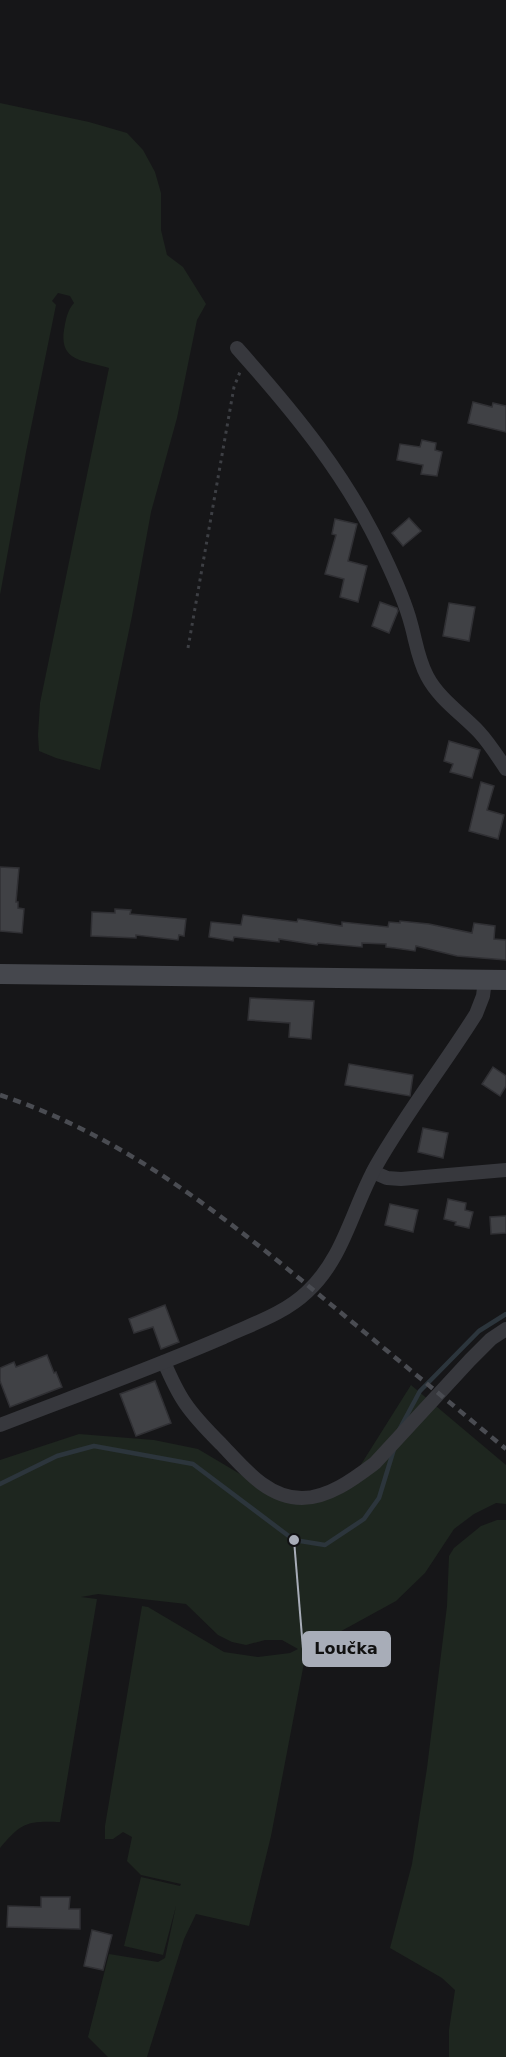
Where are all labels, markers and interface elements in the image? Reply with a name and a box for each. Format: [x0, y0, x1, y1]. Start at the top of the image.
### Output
callout: Loučka [303, 1632, 390, 1666]
text: Loučka [314, 1639, 378, 1658]

